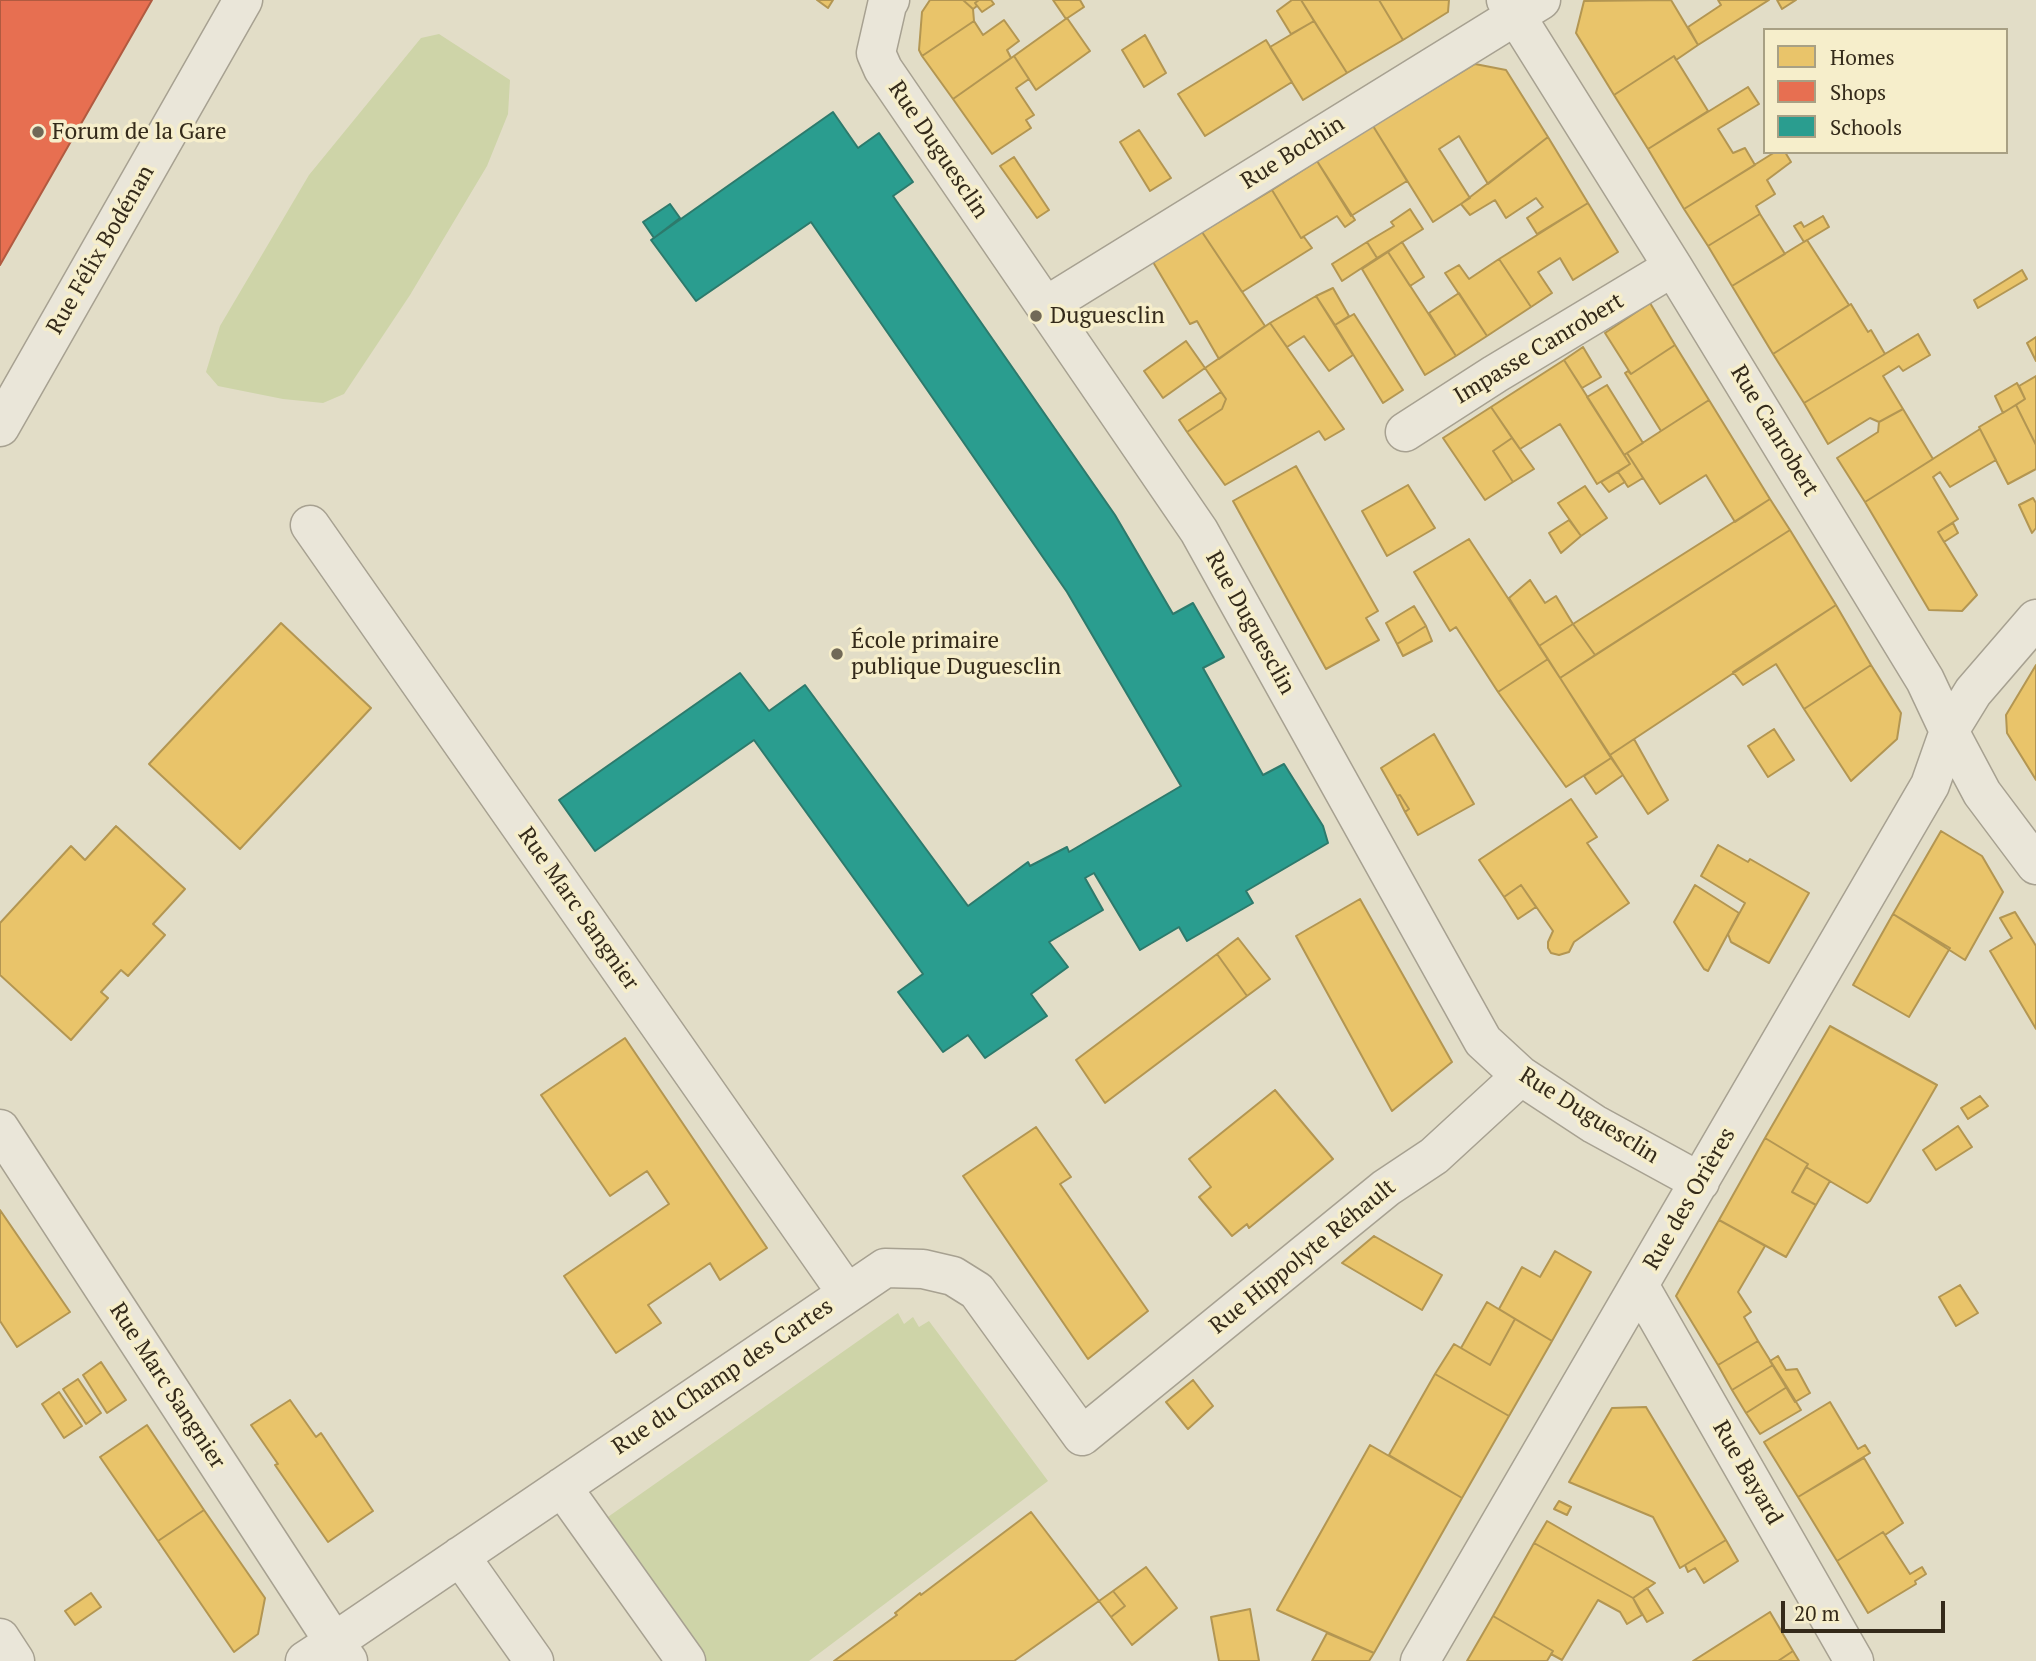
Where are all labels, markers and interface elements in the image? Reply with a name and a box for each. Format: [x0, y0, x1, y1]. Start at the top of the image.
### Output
legend [1763, 28, 2008, 154]
text: Homes [1830, 43, 1895, 71]
street label: Rue Duguesclin [882, 76, 994, 224]
text: Shops [1830, 78, 1886, 106]
street label: Rue Bochin [1236, 110, 1350, 196]
text: Schools [1830, 113, 1902, 141]
place label: Forum de la Gare [52, 118, 227, 146]
marker: Forum de la Gare [30, 124, 46, 140]
street label: Rue Félix Bodénan [41, 161, 161, 339]
street label: Impasse Canrobert [1449, 288, 1629, 410]
place label: Duguesclin [1050, 302, 1165, 330]
marker: Duguesclin [1028, 308, 1044, 324]
street label: Rue Canrobert [1724, 360, 1824, 502]
street label: Rue Duguesclin [1199, 547, 1301, 699]
place label: École primaire publique Duguesclin [851, 627, 1061, 681]
marker: École primaire publique Duguesclin [829, 646, 845, 662]
street label: Rue Marc Sangnier [512, 822, 644, 996]
street label: Rue Duguesclin [1514, 1062, 1664, 1170]
street label: Rue des Orières [1638, 1123, 1742, 1275]
street label: Rue Hippolyte Réhault [1204, 1174, 1402, 1340]
street label: Rue du Champ des Cartes [607, 1293, 839, 1461]
street label: Rue Marc Sangnier [103, 1298, 231, 1474]
street label: Rue Bayard [1706, 1416, 1788, 1530]
scale bar [1784, 1588, 1948, 1632]
text: 20 m [1794, 1599, 1840, 1627]

